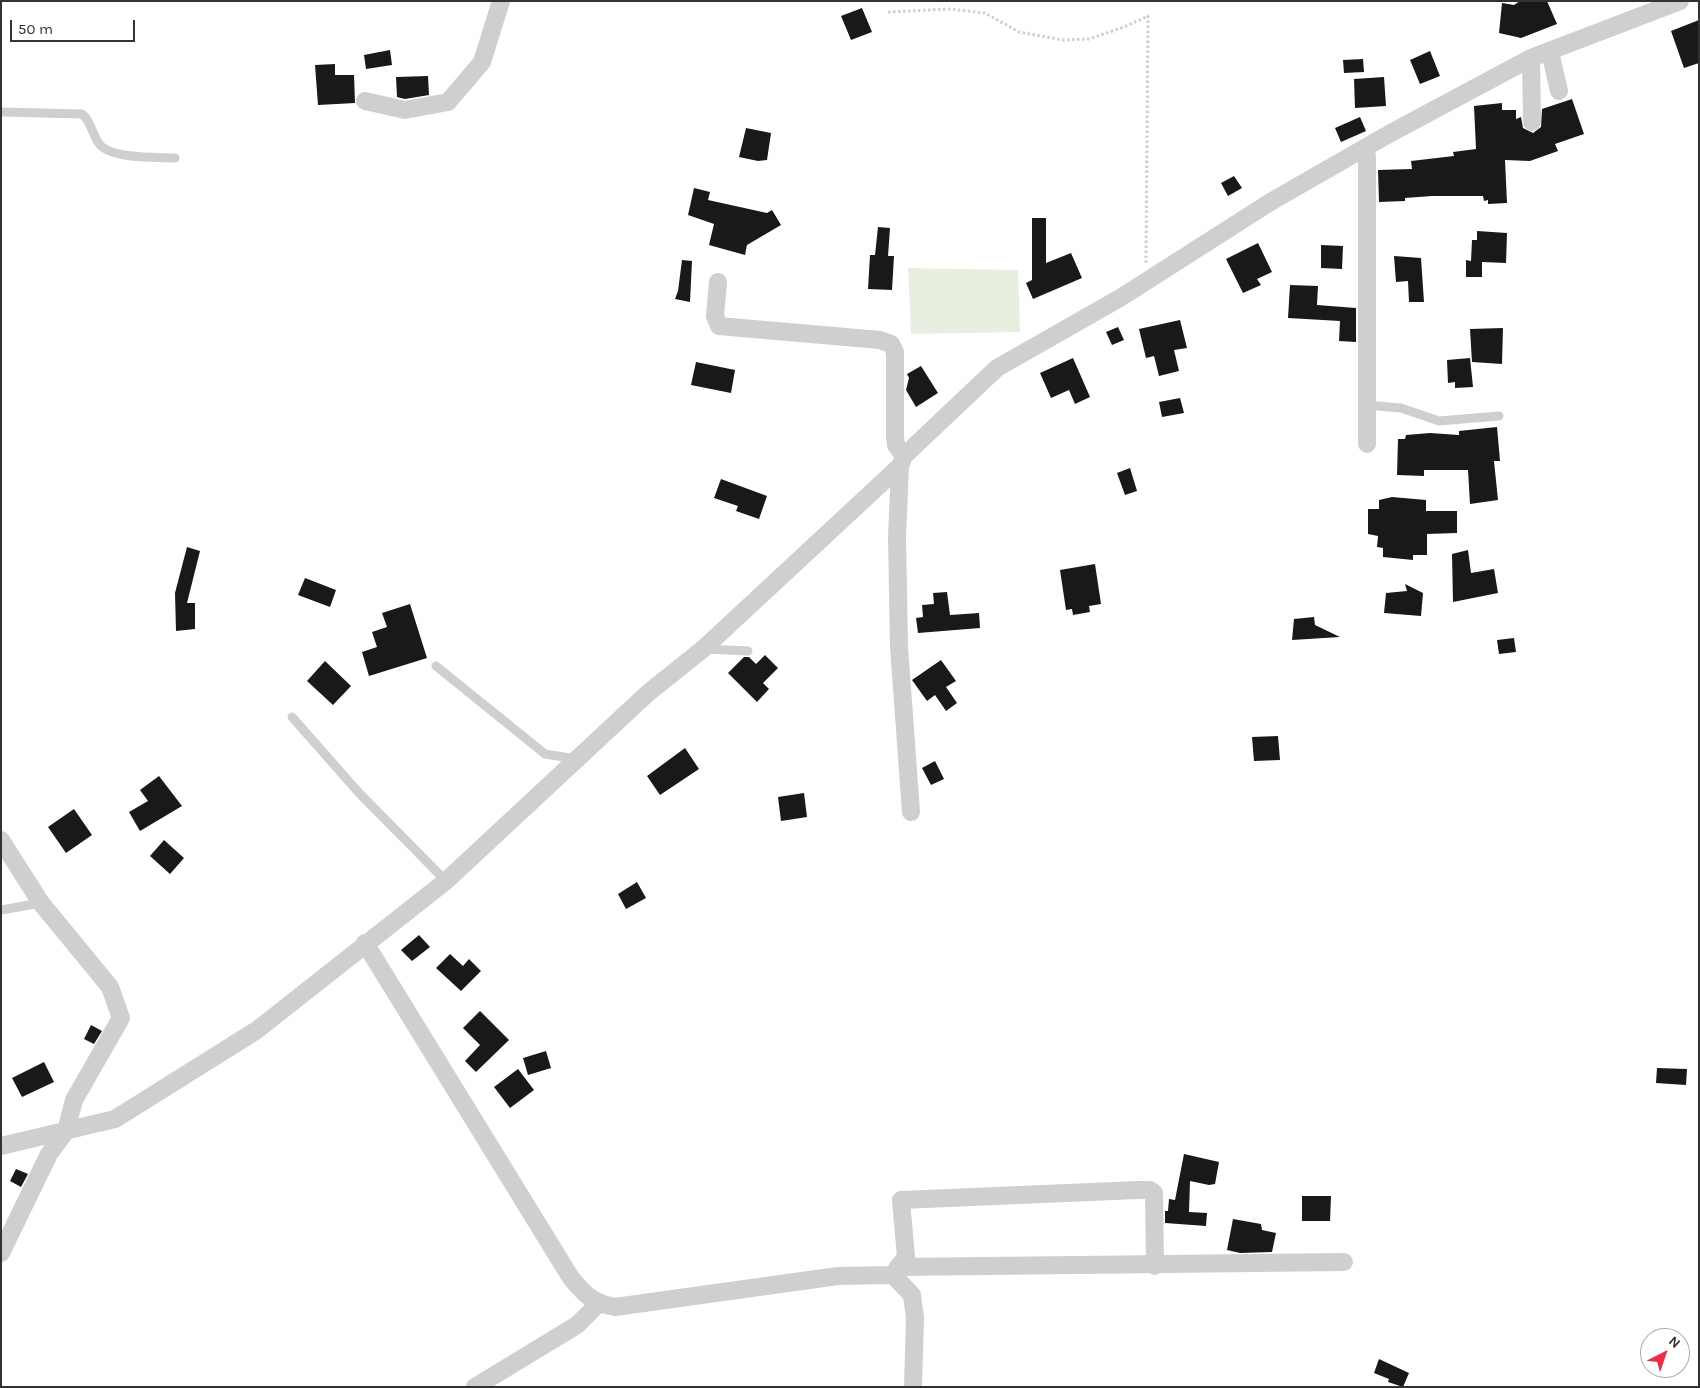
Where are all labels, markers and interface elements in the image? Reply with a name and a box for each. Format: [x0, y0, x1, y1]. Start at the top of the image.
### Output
scale bar [12, 10, 138, 42]
text: 50 m [18, 20, 53, 38]
north arrow [1640, 1328, 1690, 1378]
text: N [1665, 1332, 1684, 1352]

